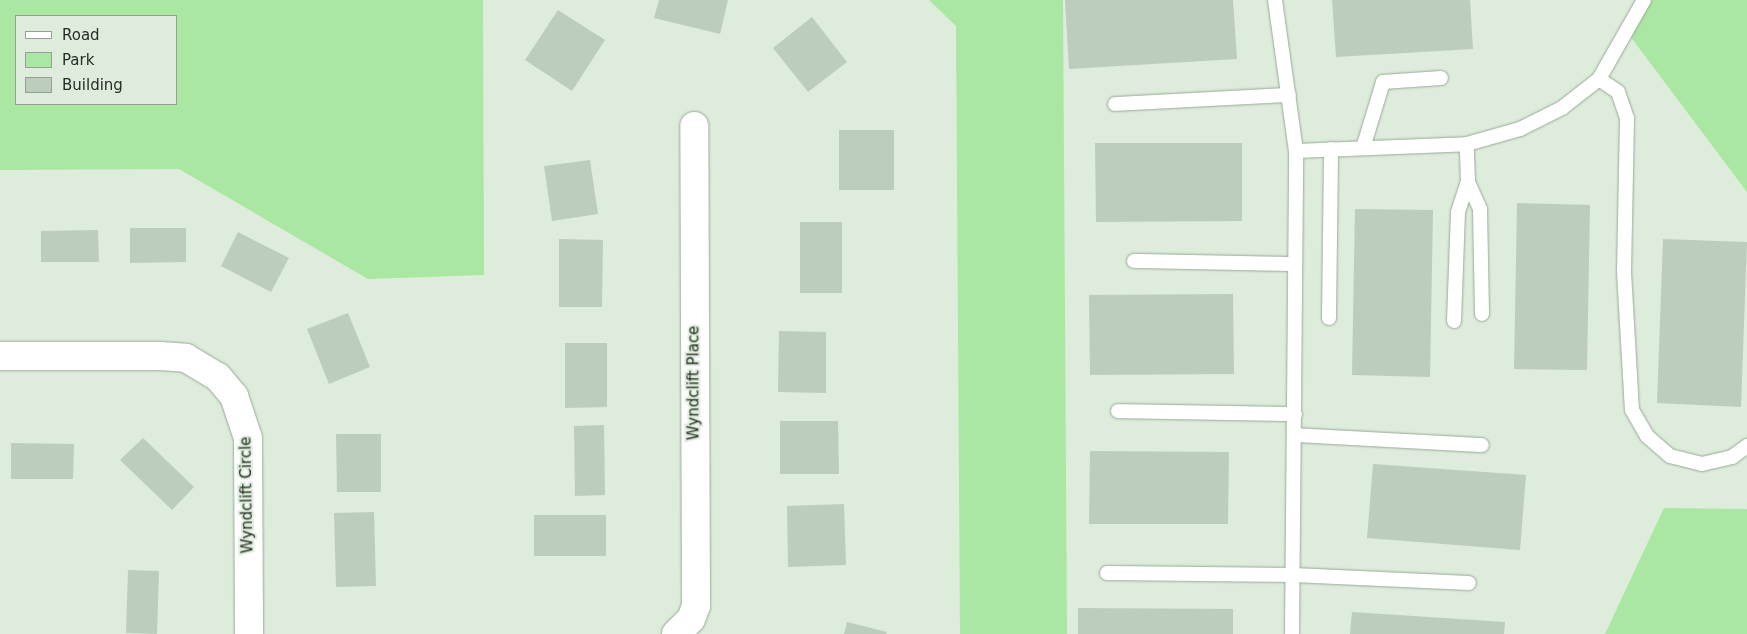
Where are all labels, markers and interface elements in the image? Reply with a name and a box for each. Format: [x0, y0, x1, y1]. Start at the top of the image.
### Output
legend [15, 15, 178, 105]
text: Road [62, 26, 100, 44]
text: Park [62, 51, 94, 69]
text: Building [62, 76, 123, 94]
street label: Wyndclift Place [685, 326, 703, 440]
street label: Wyndclift Circle [237, 436, 257, 554]

